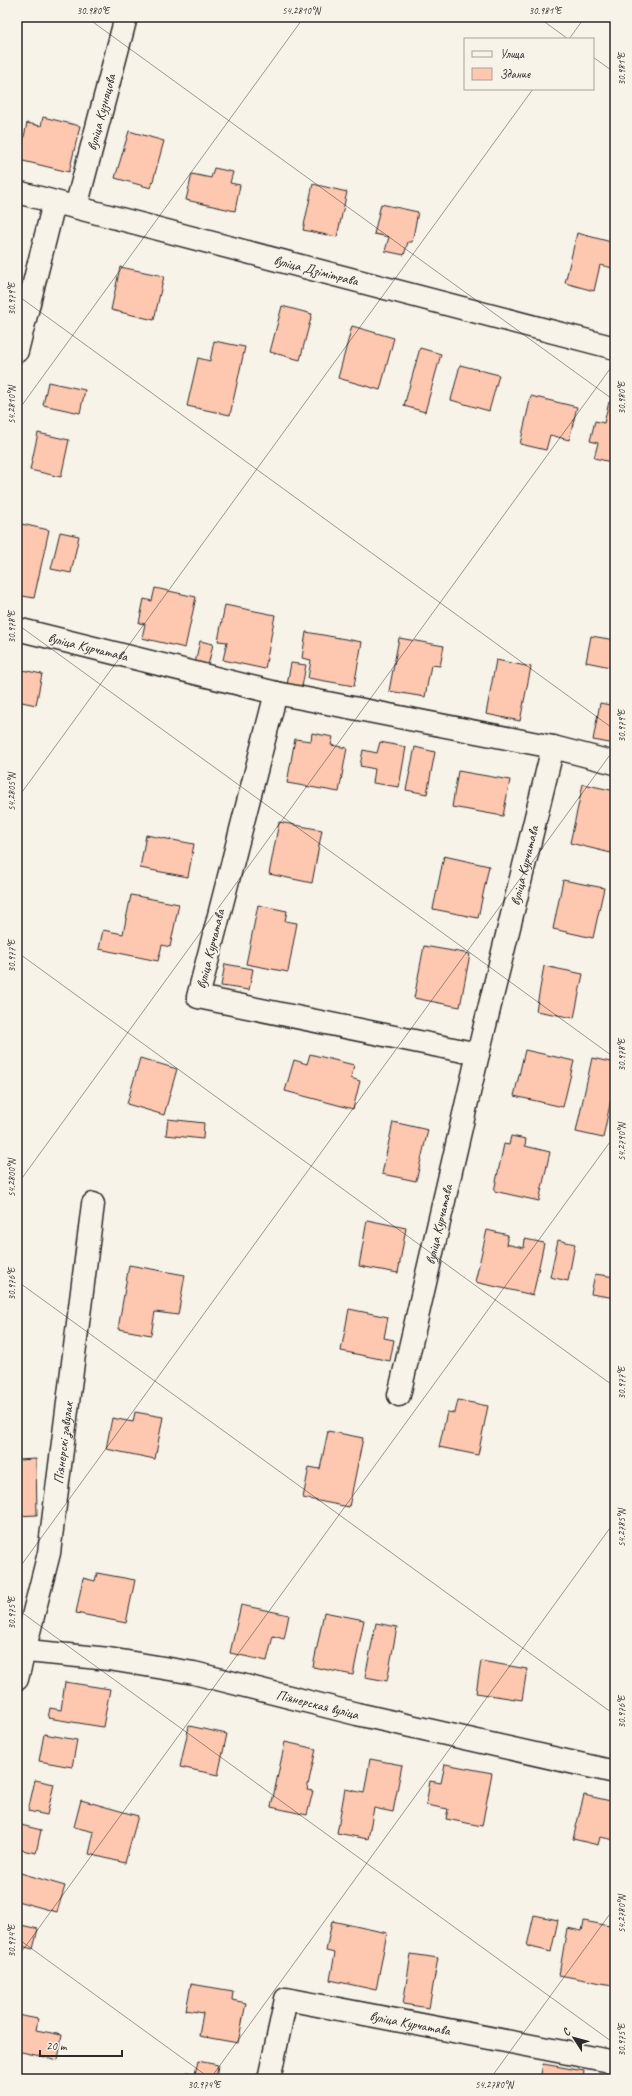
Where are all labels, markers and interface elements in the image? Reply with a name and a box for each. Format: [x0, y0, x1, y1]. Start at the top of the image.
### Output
text: 30.980°E [77, 4, 111, 17]
text: 54.2810°N [282, 4, 322, 17]
text: 30.981°E [529, 4, 563, 17]
legend [464, 38, 594, 90]
text: Улица [500, 46, 525, 62]
text: 30.981°E [615, 51, 628, 85]
text: Здание [500, 66, 531, 82]
street label: вуліца Кузняцова [83, 71, 120, 152]
street label: вуліца Дзімітрава [272, 251, 361, 290]
text: 30.979°E [5, 281, 18, 315]
text: 30.980°E [615, 380, 628, 414]
text: 54.2810°N [5, 384, 18, 424]
text: 30.978°E [5, 609, 18, 643]
street label: вуліца Курчатава [46, 629, 131, 665]
text: 30.979°E [615, 708, 628, 742]
text: 54.2805°N [5, 771, 18, 811]
street label: вуліца Курчатава [507, 823, 543, 907]
street label: вуліца Курчатава [192, 906, 229, 991]
text: 30.977°E [5, 938, 18, 972]
text: 30.978°E [615, 1037, 628, 1071]
text: 54.2790°N [615, 1121, 628, 1161]
text: 54.2800°N [5, 1157, 18, 1197]
street label: вуліца Курчатава [422, 1182, 457, 1266]
text: 30.976°E [5, 1266, 18, 1300]
text: 30.977°E [615, 1365, 628, 1399]
street label: Піянерскі завулак [50, 1399, 77, 1485]
text: 54.2785°N [615, 1507, 628, 1547]
text: 30.975°E [5, 1595, 18, 1629]
street label: Піянерская вуліца [274, 1686, 361, 1723]
text: 30.976°E [615, 1694, 628, 1728]
text: 54.2780°N [615, 1893, 628, 1933]
text: 30.974°E [5, 1923, 18, 1957]
street label: вуліца Курчатава [368, 2007, 453, 2039]
north arrow [554, 2018, 594, 2058]
text: 30.975°E [615, 2022, 628, 2056]
text: С [559, 2025, 574, 2038]
scale bar [40, 2032, 122, 2058]
text: 20 m [46, 2038, 68, 2054]
text: 30.974°E [188, 2078, 222, 2091]
text: 54.2780°N [475, 2078, 515, 2091]

